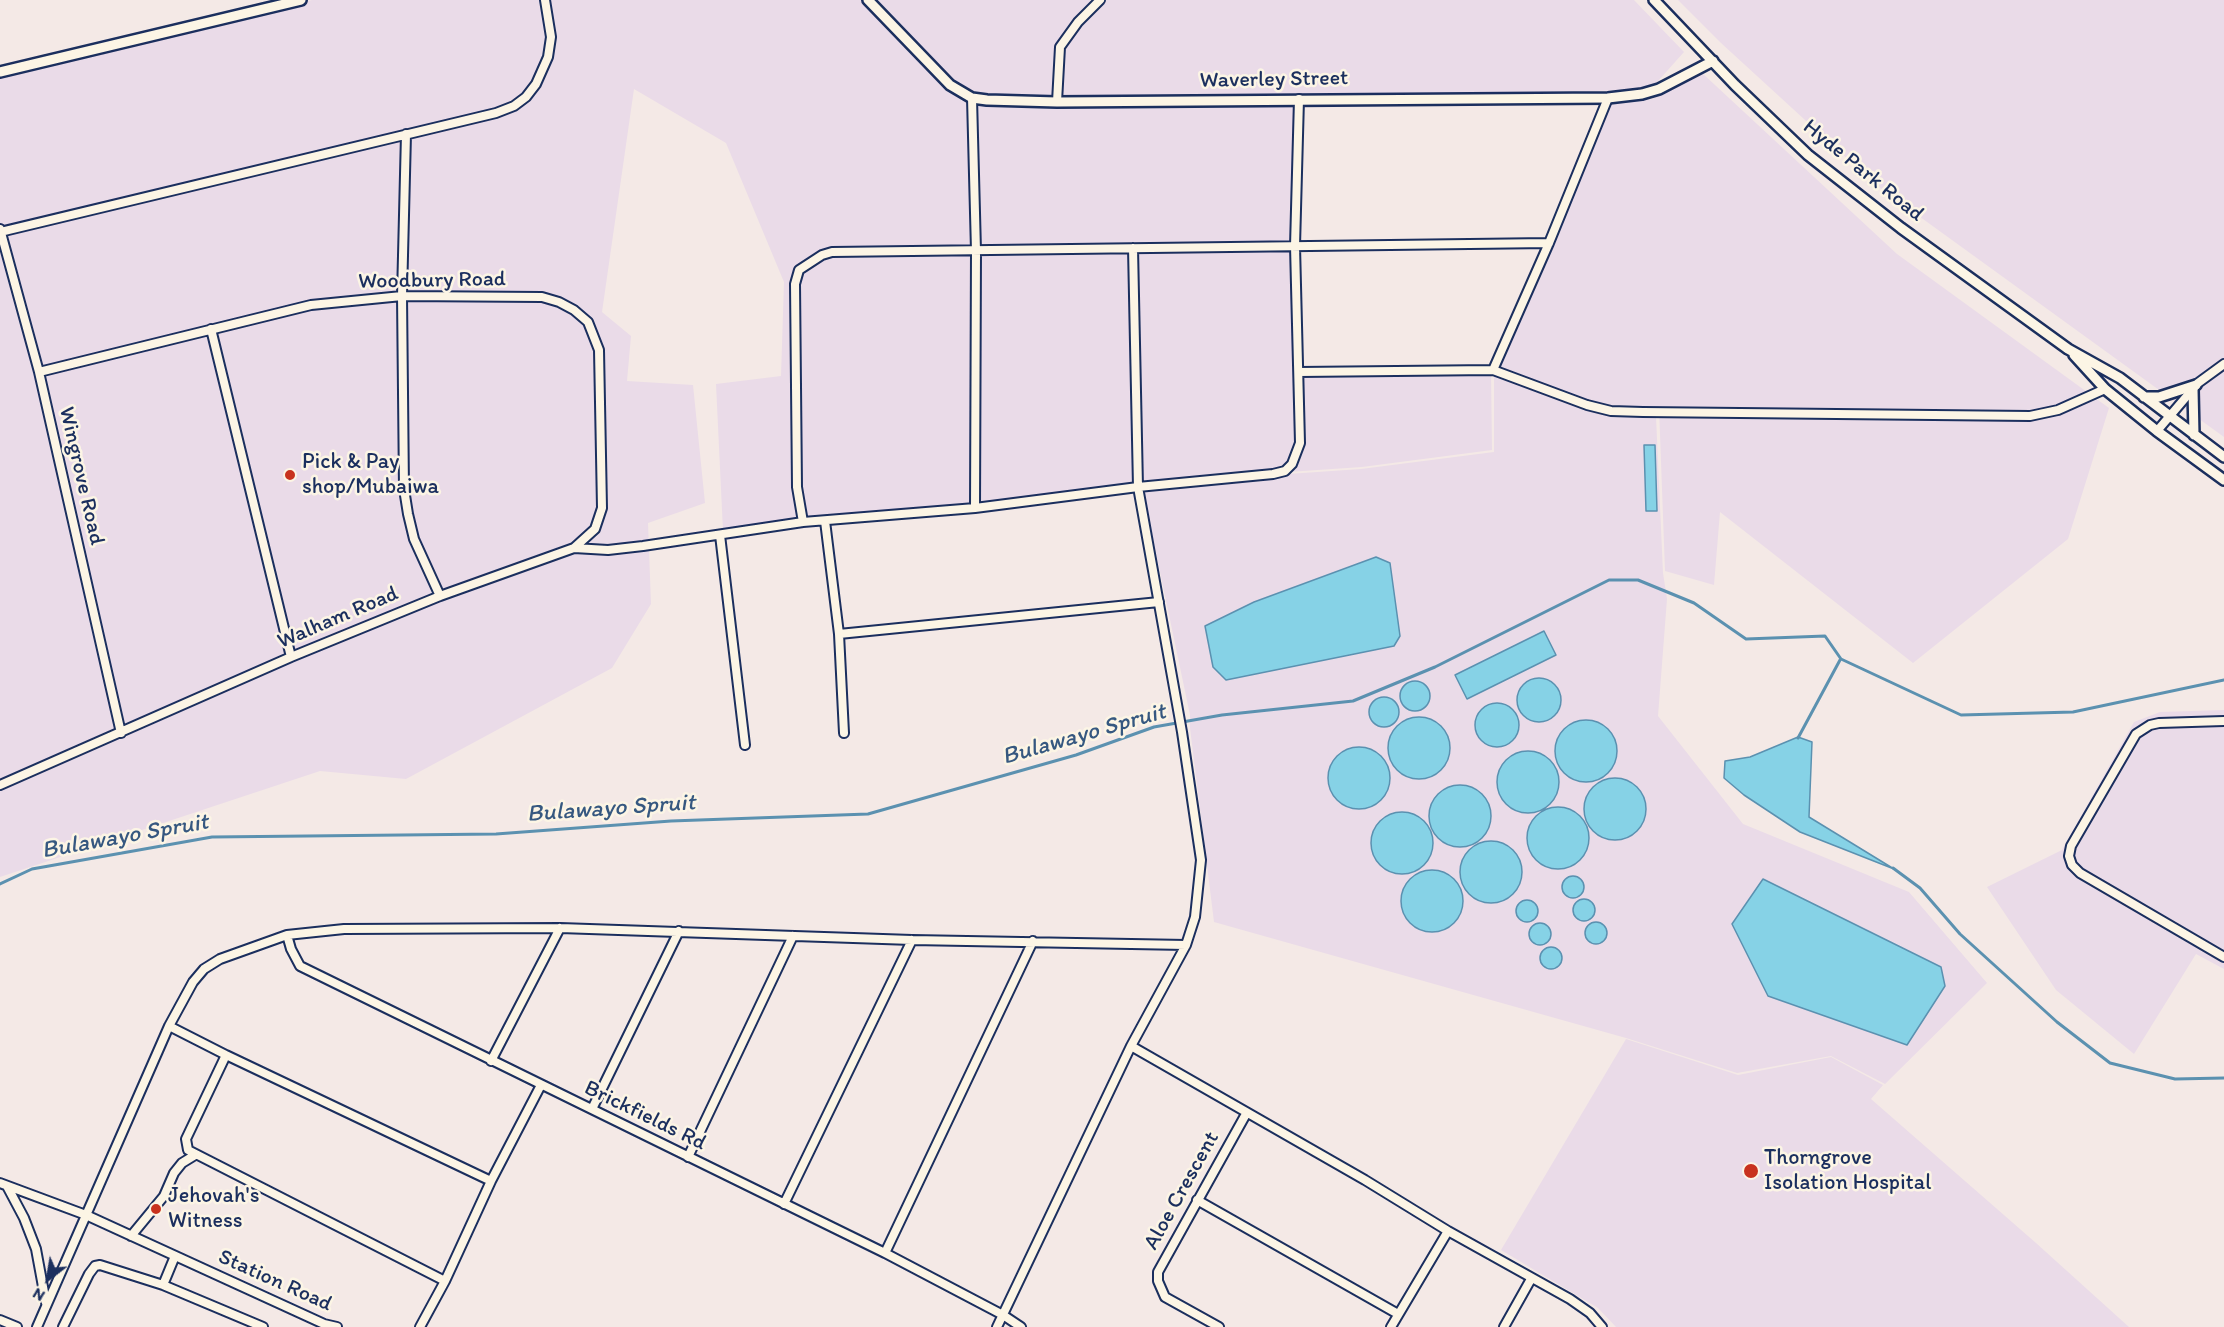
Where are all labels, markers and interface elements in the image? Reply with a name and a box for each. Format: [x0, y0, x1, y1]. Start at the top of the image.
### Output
street label: Waverley Street [1200, 66, 1348, 94]
street label: Hyde Park Road [1797, 114, 1929, 228]
street label: Woodbury Road [358, 267, 506, 295]
street label: Wingrove Road [52, 404, 110, 548]
place label: Pick & Pay shop/Mubaiwa [302, 449, 439, 500]
marker: Pick & Pay shop/Mubaiwa [283, 468, 297, 482]
street label: Walham Road [274, 581, 402, 655]
water label: Bulawayo Spruit [999, 698, 1169, 772]
water label: Bulawayo Spruit [526, 789, 696, 829]
water label: Bulawayo Spruit [39, 808, 211, 866]
street label: Brickfields Rd [580, 1075, 710, 1157]
street label: Aloe Crescent [1139, 1127, 1225, 1255]
place label: Thorngrove Isolation Hospital [1764, 1145, 1931, 1196]
marker: Thorngrove Isolation Hospital [1742, 1162, 1760, 1180]
place label: Jehovah's Witness [168, 1183, 259, 1234]
marker: Jehovah's Witness [149, 1202, 163, 1216]
street label: Station Road [214, 1244, 336, 1318]
north arrow [18, 1249, 78, 1309]
text: N [29, 1284, 48, 1306]

